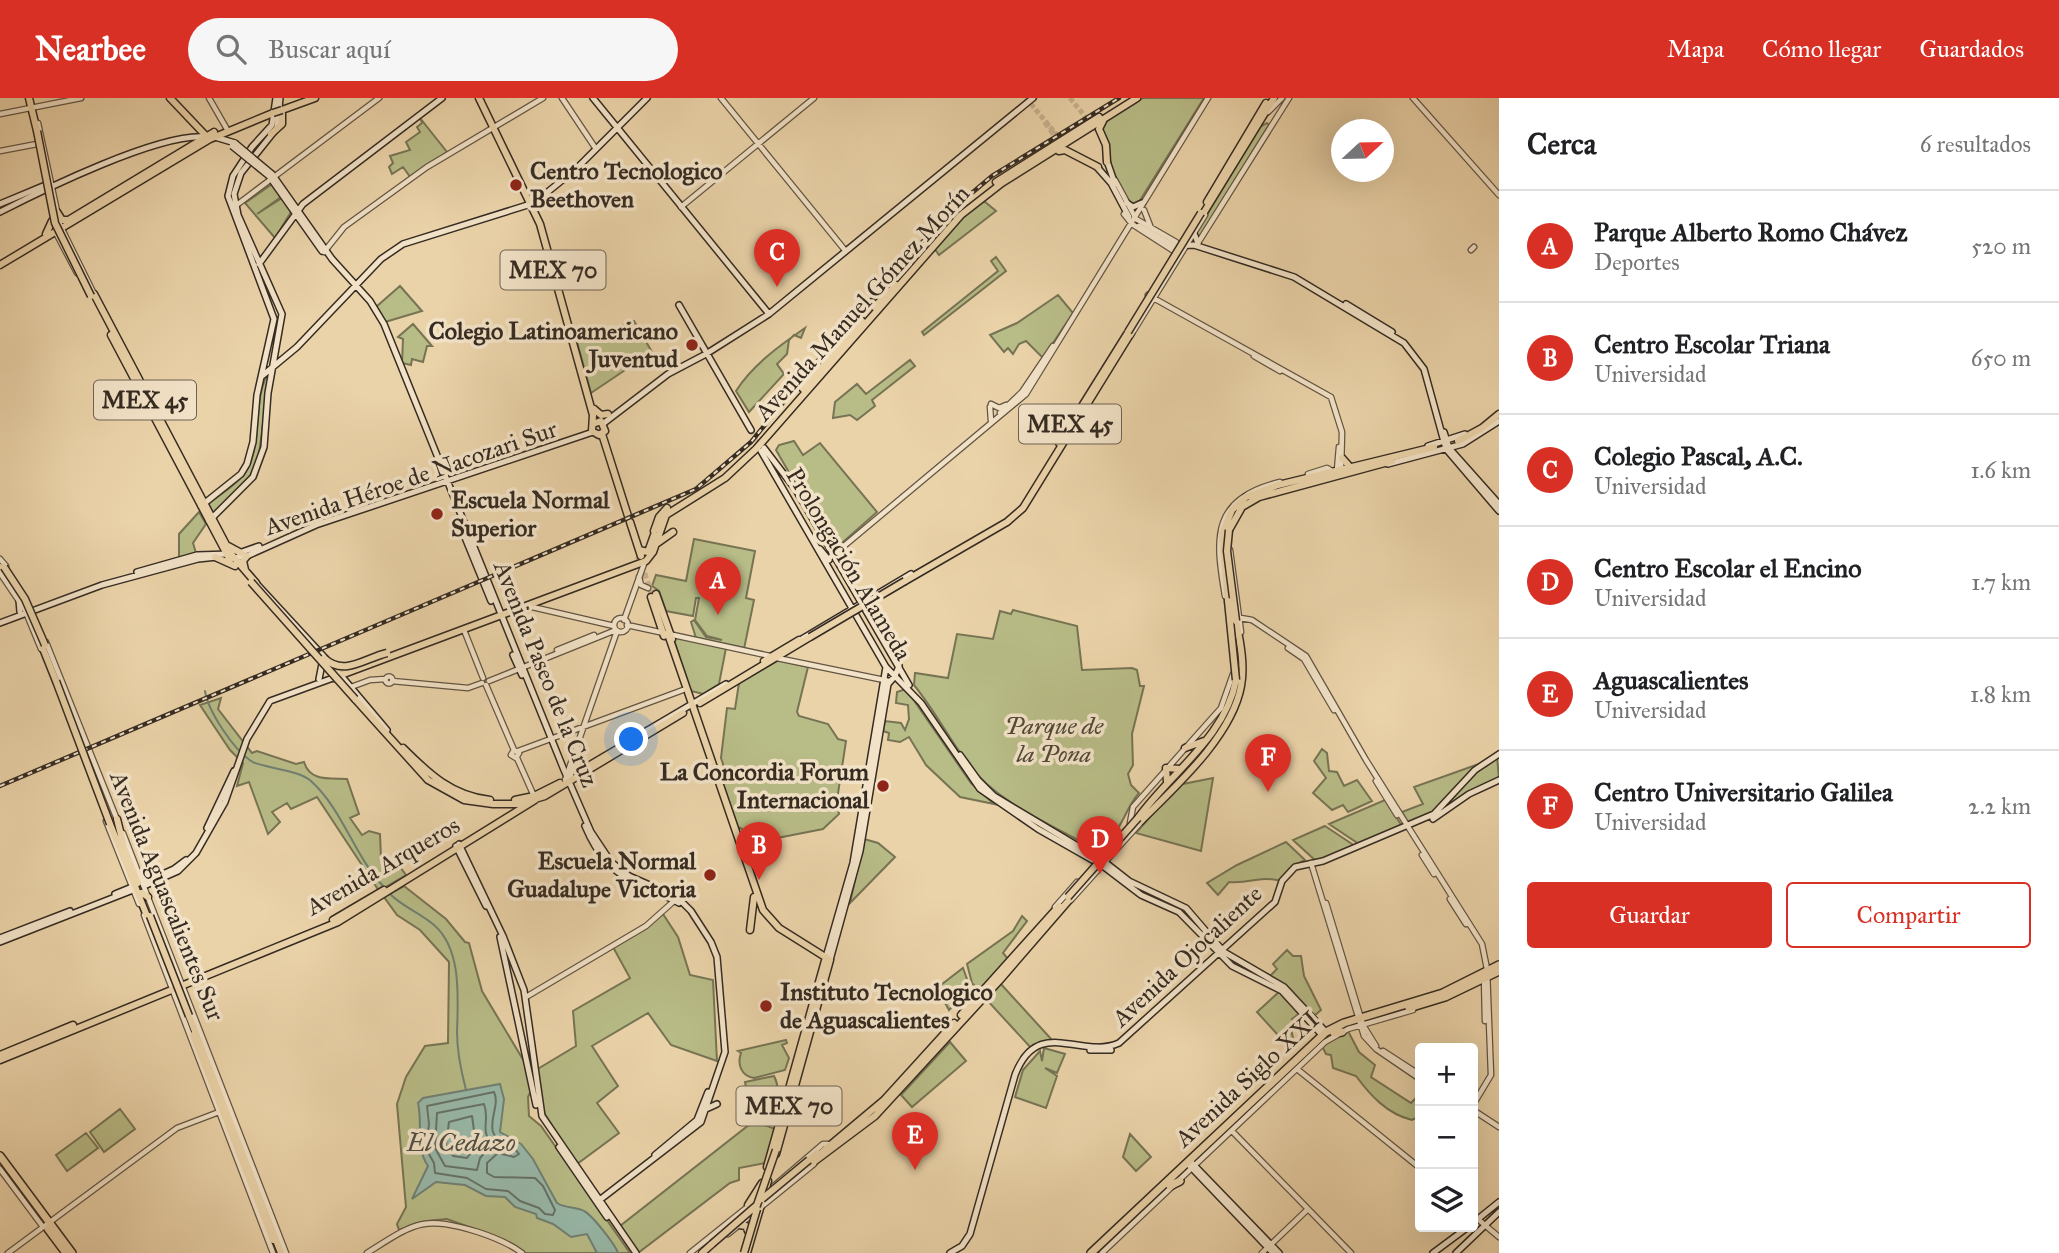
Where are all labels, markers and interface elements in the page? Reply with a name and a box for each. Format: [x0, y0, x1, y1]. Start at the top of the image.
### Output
search box [188, 18, 678, 81]
text: Nearbee [35, 29, 146, 69]
icon: search [212, 30, 250, 68]
text: Buscar aquí [268, 33, 390, 65]
text: Mapa [1667, 34, 1724, 64]
text: Cómo llegar [1762, 34, 1881, 64]
text: Guardados [1919, 34, 2024, 64]
north arrow [1331, 119, 1394, 182]
text: Cerca [1527, 126, 1596, 162]
text: 6 resultados [1920, 130, 2031, 158]
place label: Centro Tecnologico Beethoven [530, 156, 723, 214]
marker: Centro Tecnologico Beethoven [508, 177, 524, 193]
street label: Avenida Manuel Gómez Morín [748, 179, 976, 428]
text: Parque Alberto Romo Chávez [1594, 216, 1907, 248]
pin: C [754, 229, 800, 287]
text: A [1542, 232, 1558, 260]
text: 520 m [1971, 232, 2031, 260]
text: Deportes [1594, 248, 1680, 276]
road number: MEX 70 [500, 251, 606, 290]
place label: Colegio Latinoamericano Juventud [428, 316, 679, 374]
text: Centro Escolar Triana [1594, 328, 1830, 360]
marker: Colegio Latinoamericano Juventud [684, 337, 700, 353]
text: B [1542, 344, 1558, 372]
text: 650 m [1971, 344, 2031, 372]
text: Universidad [1594, 360, 1707, 388]
road number: MEX 45 [94, 380, 196, 420]
road number: MEX 45 [1019, 404, 1121, 444]
street label: Avenida Héroe de Nacozari Sur [260, 414, 561, 543]
text: Colegio Pascal, A.C. [1594, 440, 1803, 472]
text: C [1542, 456, 1558, 484]
text: 1.6 km [1970, 456, 2031, 484]
street label: Prolongación Alameda [780, 462, 919, 667]
text: Universidad [1594, 472, 1707, 500]
place label: Escuela Normal Superior [451, 485, 610, 543]
marker: Escuela Normal Superior [429, 506, 445, 522]
text: Centro Escolar el Encino [1594, 552, 1862, 584]
street label: Avenida Paseo de la Cruz [487, 556, 605, 791]
pin: A [695, 557, 741, 615]
text: D [1541, 568, 1559, 596]
text: 1.7 km [1971, 568, 2031, 596]
text: Universidad [1594, 584, 1707, 612]
text: Aguascalientes [1594, 664, 1749, 696]
text: E [1542, 680, 1558, 708]
text: 1.8 km [1970, 680, 2031, 708]
text: Universidad [1594, 696, 1707, 724]
park label: Parque de la Pona [1005, 711, 1104, 769]
your location [614, 722, 648, 756]
pin: F [1245, 734, 1291, 792]
place label: La Concordia Forum Internacional [660, 757, 870, 815]
street label: Avenida Aguascalientes Sur [103, 766, 231, 1025]
text: Centro Universitario Galilea [1594, 776, 1893, 808]
marker: La Concordia Forum Internacional [875, 778, 891, 794]
text: F [1542, 792, 1558, 820]
text: 2.2 km [1968, 792, 2031, 820]
text: Universidad [1594, 808, 1707, 836]
street label: Avenida Arqueros [300, 810, 465, 923]
pin: D [1077, 816, 1123, 874]
pin: B [736, 822, 782, 880]
place label: Escuela Normal Guadalupe Victoria [507, 846, 697, 904]
marker: Escuela Normal Guadalupe Victoria [702, 867, 718, 883]
street label: Avenida Ojocaliente [1105, 879, 1268, 1034]
button: Guardar [1527, 882, 1772, 948]
button: Compartir [1786, 882, 2031, 948]
place label: Instituto Tecnologico de Aguascalientes [780, 977, 993, 1035]
marker: Instituto Tecnologico de Aguascalientes [758, 998, 774, 1014]
street label: Avenida Siglo XXI [1168, 1005, 1325, 1154]
map controls [1415, 1043, 1478, 1232]
button: + [1415, 1043, 1478, 1106]
road number: MEX 70 [736, 1086, 842, 1126]
button: − [1415, 1106, 1478, 1169]
pin: E [892, 1112, 938, 1170]
water label: El Cedazo [405, 1126, 516, 1158]
button: layers [1415, 1169, 1478, 1232]

